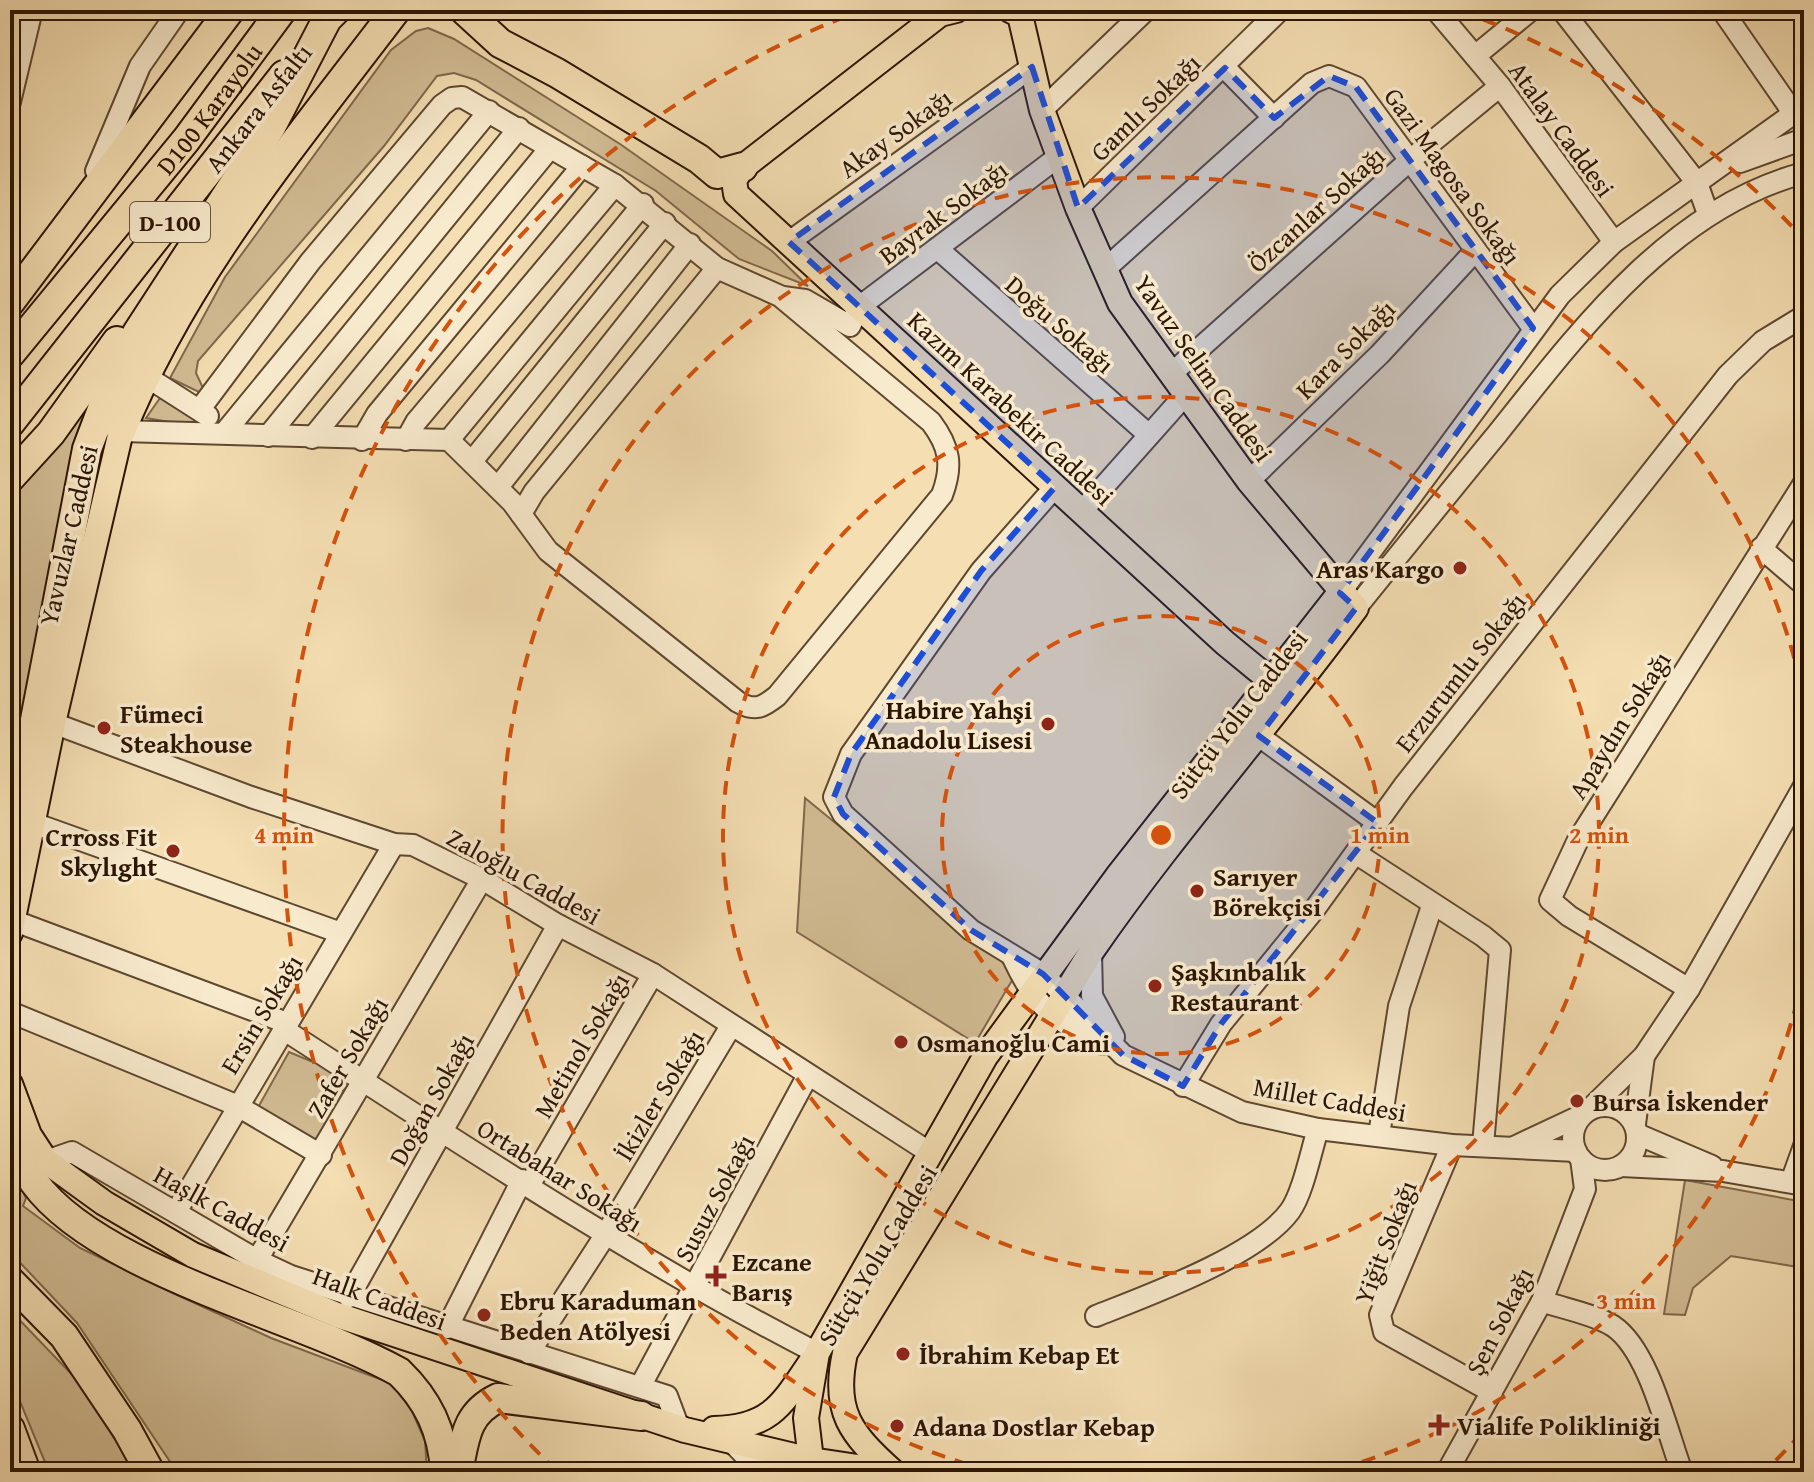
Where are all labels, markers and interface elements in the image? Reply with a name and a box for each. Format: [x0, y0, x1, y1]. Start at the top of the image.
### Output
street label: D100 Karayolu [146, 34, 271, 183]
street label: Ankara Asfaltı [195, 35, 321, 181]
street label: Gamlı Sokağı [1081, 44, 1209, 170]
street label: Atalay Caddesi [1499, 53, 1625, 205]
street label: Akay Sokağı [830, 79, 960, 187]
street label: Gazi Magosa Sokağı [1375, 79, 1531, 273]
street label: Özcanlar Sokağı [1239, 137, 1393, 281]
street label: Bayrak Sokağı [870, 150, 1016, 274]
road number: D-100 [130, 202, 210, 242]
street label: Doğu Sokağı [997, 265, 1123, 383]
street label: Yavuz Selim Caddesi [1125, 266, 1283, 470]
street label: Kara Sokağı [1286, 290, 1404, 408]
street label: Kazım Karabekir Caddesi [899, 302, 1123, 514]
street label: Yavuzlar Caddesi [28, 441, 108, 629]
place label: Aras Kargo [1316, 549, 1444, 588]
marker: Aras Kargo [1451, 559, 1469, 577]
street label: Erzurumlu Sokağı [1385, 584, 1535, 760]
street label: Sütçü Yolu Caddesi [1159, 621, 1317, 807]
street label: Apaydın Sokağı [1558, 643, 1680, 807]
place label: Habire Yahşi Anadolu Lisesi [864, 690, 1032, 759]
place label: Fümeci Steakhouse [120, 694, 253, 763]
marker: Habire Yahşi Anadolu Lisesi [1039, 715, 1057, 733]
marker: Fümeci Steakhouse [95, 719, 113, 737]
place label: Crross Fit Skylıght [46, 817, 157, 886]
text: 4 min [254, 817, 314, 852]
text: 1 min [1350, 817, 1410, 852]
text: 2 min [1569, 817, 1629, 852]
street label: Zaloğlu Caddesi [440, 818, 608, 934]
centre of rings [1147, 821, 1175, 849]
marker: Crross Fit Skylıght [164, 842, 182, 860]
place label: Sarıyer Börekçisi [1213, 857, 1321, 926]
marker: Sarıyer Börekçisi [1188, 882, 1206, 900]
street label: Ersin Sokağı [210, 947, 312, 1081]
place label: Şaşkınbalık Restaurant [1171, 952, 1306, 1021]
street label: Metinol Sokağı [523, 965, 639, 1125]
marker: Şaşkınbalık Restaurant [1146, 977, 1164, 995]
street label: Zafer Sokağı [296, 989, 398, 1125]
street label: İkizler Sokağı [604, 1022, 714, 1168]
place label: Osmanoğlu Cami [917, 1023, 1110, 1062]
street label: Doğan Sokağı [378, 1026, 484, 1172]
marker: Osmanoğlu Cami [892, 1033, 910, 1051]
street label: Millet Caddesi [1251, 1066, 1409, 1132]
place label: Bursa İskender [1593, 1082, 1768, 1121]
marker: Bursa İskender [1568, 1092, 1586, 1110]
street label: Ortabahar Sokağı [470, 1108, 650, 1242]
street label: Susuz Sokağı [664, 1127, 764, 1269]
street label: Haşlk Caddesi [147, 1155, 297, 1261]
street label: Sütçü Yolu Caddesi [807, 1157, 947, 1353]
street label: Yiğit Sokağı [1344, 1174, 1426, 1310]
place label: Ezcane Barış [732, 1242, 812, 1311]
street label: Halk Caddesi [308, 1256, 452, 1340]
street label: Şen Sokağı [1455, 1260, 1543, 1382]
marker: Ezcane Barış [707, 1267, 725, 1285]
place label: Ebru Karaduman Beden Atölyesi [500, 1281, 697, 1350]
text: 3 min [1596, 1283, 1656, 1318]
marker: Ebru Karaduman Beden Atölyesi [475, 1306, 493, 1324]
place label: İbrahim Kebap Et [919, 1335, 1120, 1374]
marker: İbrahim Kebap Et [894, 1345, 912, 1363]
place label: Vialife Polikliniği [1457, 1406, 1661, 1445]
place label: Adana Dostlar Kebap [913, 1407, 1155, 1446]
marker: Vialife Polikliniği [1428, 1414, 1450, 1436]
marker: Adana Dostlar Kebap [888, 1417, 906, 1435]

